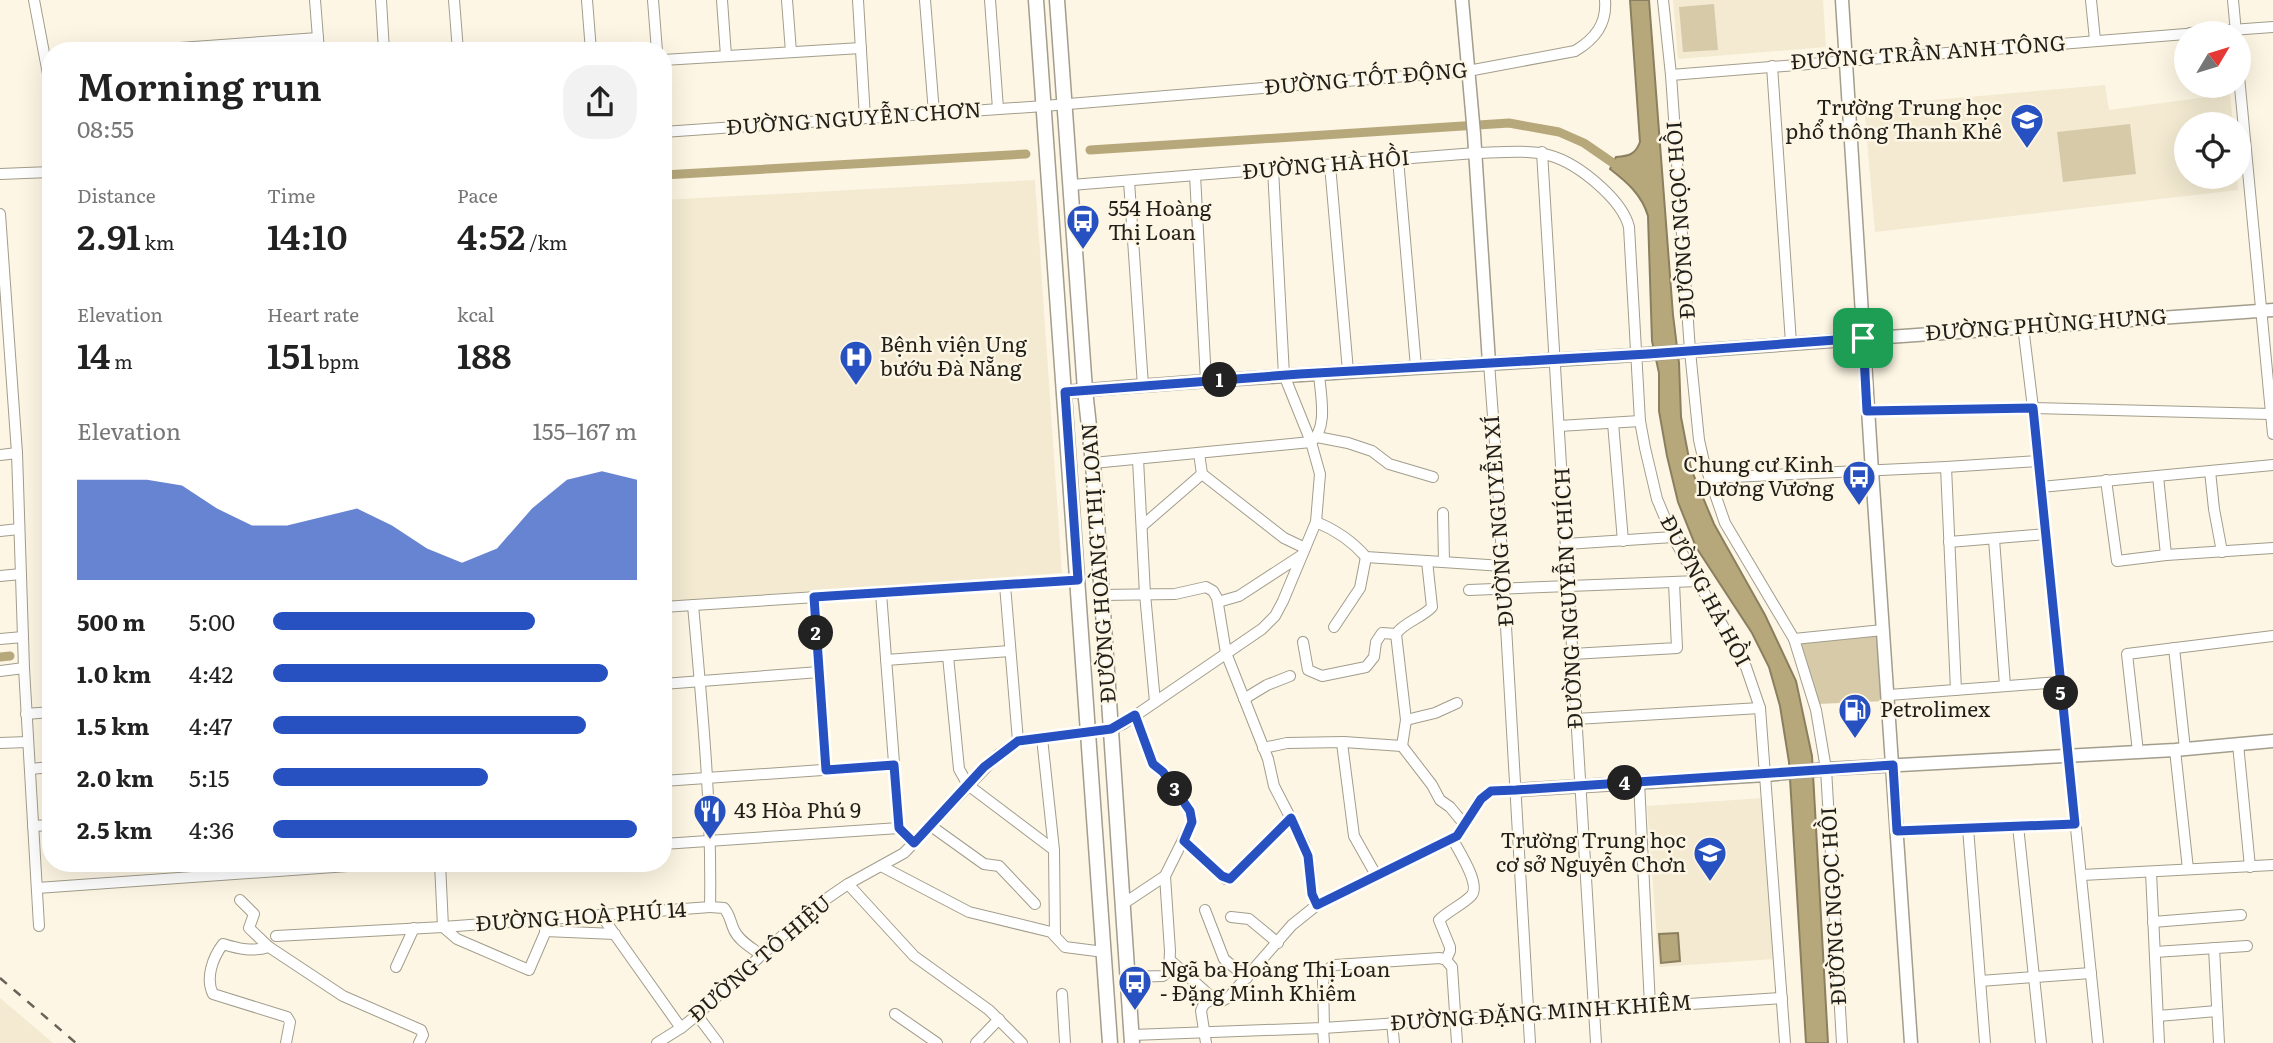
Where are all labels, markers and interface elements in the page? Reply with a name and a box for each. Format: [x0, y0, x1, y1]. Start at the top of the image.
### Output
north arrow [2174, 21, 2250, 98]
map controls [2174, 21, 2251, 189]
street label: ĐƯỜNG TRẦN ANH TÔNG [1789, 25, 2067, 76]
street label: ĐƯỜNG TỐT ĐỘNG [1263, 52, 1469, 101]
text: Morning run [77, 56, 322, 113]
button: share [563, 65, 637, 139]
place label: Trường Trung học phổ thông Thanh Khê [1785, 90, 2002, 145]
street label: ĐƯỜNG NGUYỄN CHƠN [725, 92, 983, 141]
school or university icon: Trường Trung học phổ thông Thanh Khê [2008, 101, 2046, 150]
text: 08:55 [77, 111, 134, 145]
button: locate [2174, 112, 2251, 189]
street label: ĐƯỜNG NGỌC HỒI [1656, 120, 1701, 320]
street label: ĐƯỜNG HÀ HỒI [1241, 140, 1411, 185]
text: Distance [77, 181, 156, 209]
text: Time [267, 181, 315, 209]
text: Pace [457, 181, 498, 209]
place label: 554 Hoàng Thị Loan [1108, 191, 1212, 246]
bus stop icon: 554 Hoàng Thị Loan [1064, 202, 1102, 251]
text: 2.91 [77, 209, 141, 261]
text: 14:10 [267, 209, 347, 261]
text: 4:52 [457, 209, 526, 261]
text: km [141, 228, 174, 256]
text: /km [526, 228, 567, 256]
street label: ĐƯỜNG PHÙNG HƯNG [1924, 299, 2168, 346]
text: Elevation [77, 300, 163, 328]
text: Heart rate [267, 300, 359, 328]
text: kcal [457, 300, 494, 328]
pin [1833, 308, 1893, 368]
icon: arrive [1844, 319, 1882, 357]
place label: Bệnh viện Ung bướu Đà Nẵng [880, 327, 1027, 382]
text: 14 [77, 328, 110, 380]
text: 151 [267, 328, 314, 380]
text: 188 [457, 328, 512, 380]
hospital icon: Bệnh viện Ung bướu Đà Nẵng [837, 338, 875, 387]
text: m [110, 347, 133, 375]
text: bpm [314, 347, 359, 375]
pin: 1 [1202, 362, 1238, 398]
text: 1 [1216, 365, 1223, 393]
text: Elevation [77, 413, 181, 447]
text: 155–167 m [532, 413, 637, 447]
street label: ĐƯỜNG NGUYỄN XÍ [1474, 414, 1519, 628]
street label: ĐƯỜNG HOÀNG THỊ LOAN [1071, 422, 1122, 704]
place label: Chung cư Kinh Dương Vương [1683, 447, 1834, 502]
bus stop icon: Chung cư Kinh Dương Vương [1840, 458, 1878, 507]
street label: ĐƯỜNG NGUYỄN CHÍCH [1544, 467, 1589, 730]
street label: ĐƯỜNG HÀ HỒI [1654, 508, 1760, 671]
text: 500 m [77, 604, 145, 638]
text: 5:00 [189, 604, 235, 638]
pin: 2 [798, 616, 834, 650]
text: 2 [810, 618, 821, 646]
text: 1.0 km [77, 656, 151, 690]
text: 4:42 [189, 656, 233, 690]
pin: 5 [2044, 676, 2078, 710]
text: 5 [2055, 678, 2066, 706]
fuel station icon: Petrolimex [1836, 691, 1874, 740]
place label: Petrolimex [1880, 692, 1990, 723]
text: 1.5 km [77, 708, 150, 742]
text: 4:47 [189, 708, 232, 742]
text: 2.0 km [77, 760, 154, 794]
text: 5:15 [189, 760, 229, 794]
pin: 4 [1608, 766, 1642, 800]
text: 4 [1619, 768, 1630, 796]
pin: 3 [1158, 772, 1192, 806]
text: 3 [1169, 774, 1180, 802]
restaurant icon: 43 Hòa Phú 9 [691, 792, 729, 841]
place label: 43 Hòa Phú 9 [734, 793, 861, 824]
street label: ĐƯỜNG NGỌC HỒI [1811, 806, 1852, 1006]
text: 2.5 km [77, 812, 152, 846]
text: 4:36 [189, 812, 234, 846]
place label: Trường Trung học cơ sở Nguyễn Chơn [1496, 823, 1686, 878]
school or university icon: Trường Trung học cơ sở Nguyễn Chơn [1691, 834, 1729, 883]
street label: ĐƯỜNG TÔ HIỆU [680, 886, 836, 1028]
street label: ĐƯỜNG HOÀ PHÚ 14 [474, 892, 688, 937]
place label: Ngã ba Hoàng Thị Loan - Đặng Minh Khiêm [1160, 952, 1390, 1007]
bus stop icon: Ngã ba Hoàng Thị Loan - Đặng Minh Khiêm [1116, 963, 1154, 1012]
street label: ĐƯỜNG ĐẶNG MINH KHIÊM [1389, 985, 1693, 1037]

